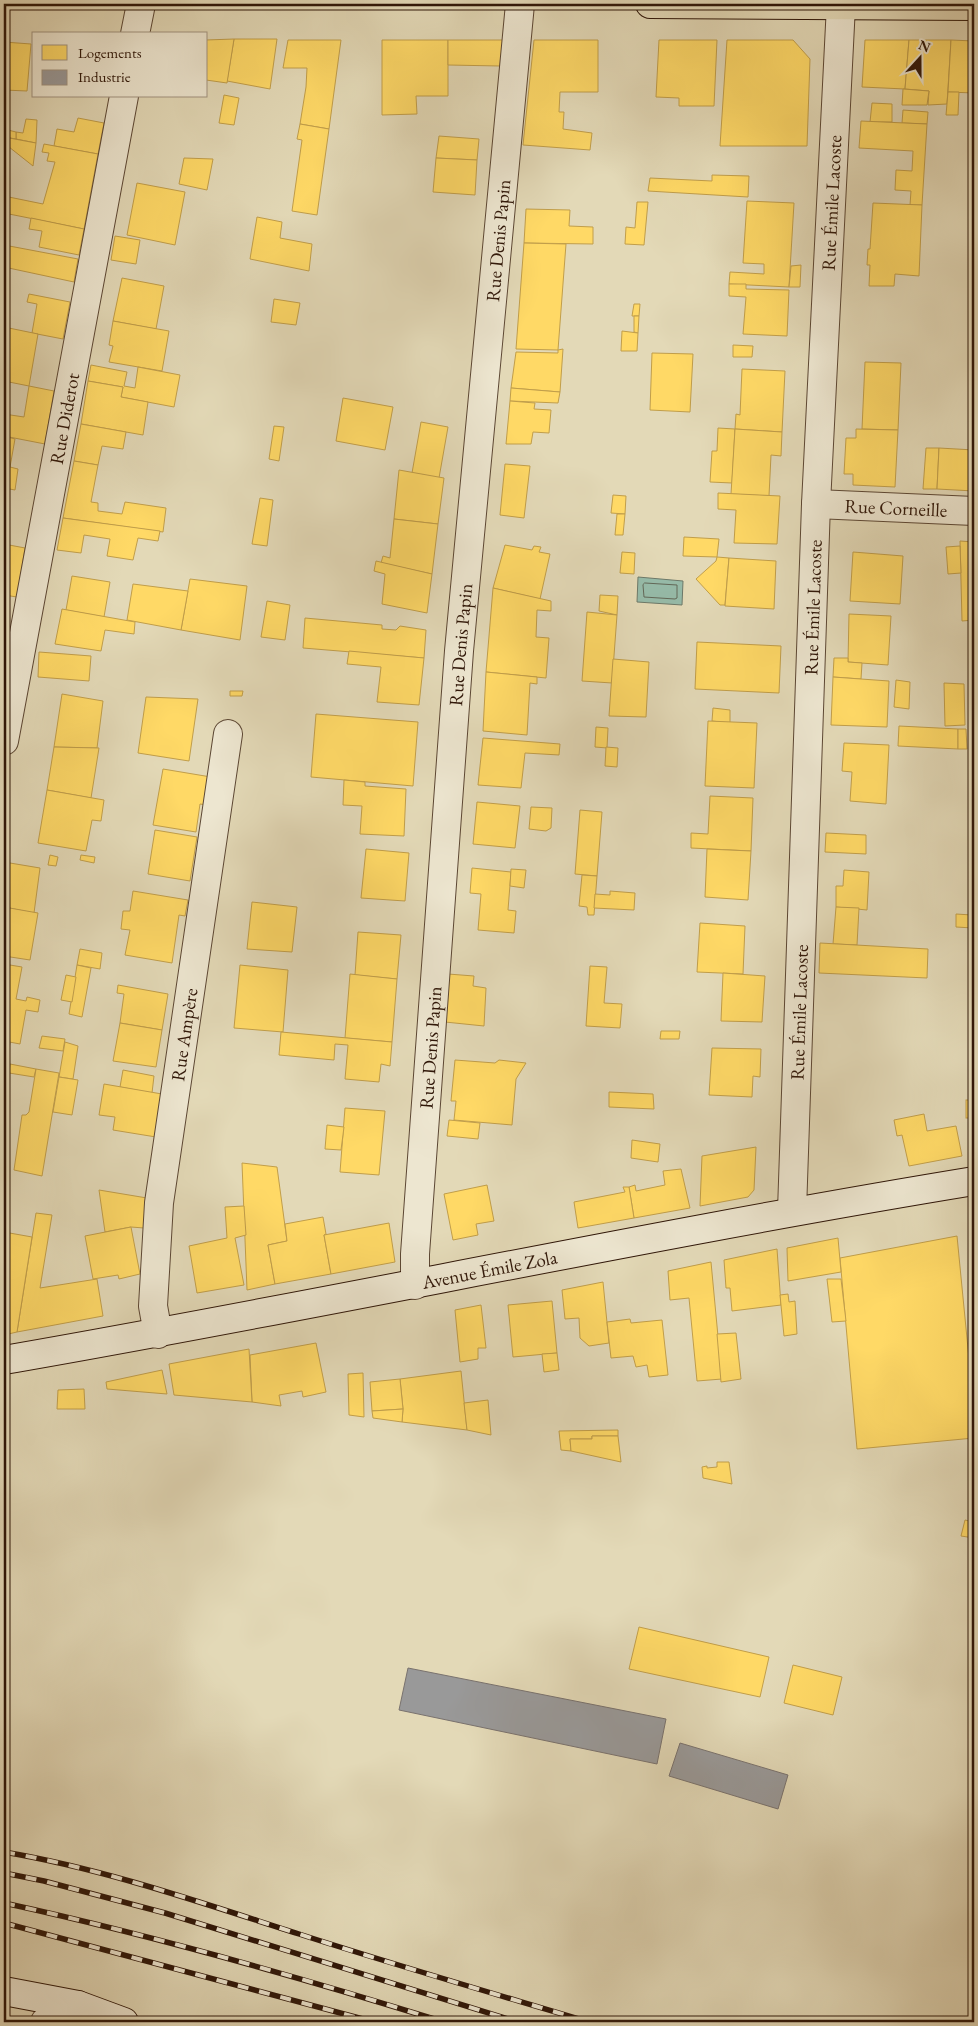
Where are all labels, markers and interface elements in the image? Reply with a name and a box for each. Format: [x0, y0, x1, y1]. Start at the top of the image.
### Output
legend [32, 32, 208, 98]
north arrow [896, 32, 946, 82]
text: N [916, 35, 934, 57]
text: Logements [78, 43, 142, 62]
text: Industrie [78, 67, 131, 86]
street label: Rue Émile Lacoste [816, 134, 847, 271]
street label: Rue Denis Papin [480, 178, 516, 303]
street label: Rue Diderot [44, 371, 85, 466]
street label: Rue Corneille [844, 493, 948, 523]
street label: Rue Émile Lacoste [798, 539, 828, 676]
street label: Rue Denis Papin [443, 582, 478, 707]
street label: Rue Émile Lacoste [784, 944, 814, 1080]
street label: Rue Denis Papin [414, 985, 448, 1110]
street label: Rue Ampère [165, 986, 203, 1083]
street label: Avenue Émile Zola [419, 1244, 560, 1295]

